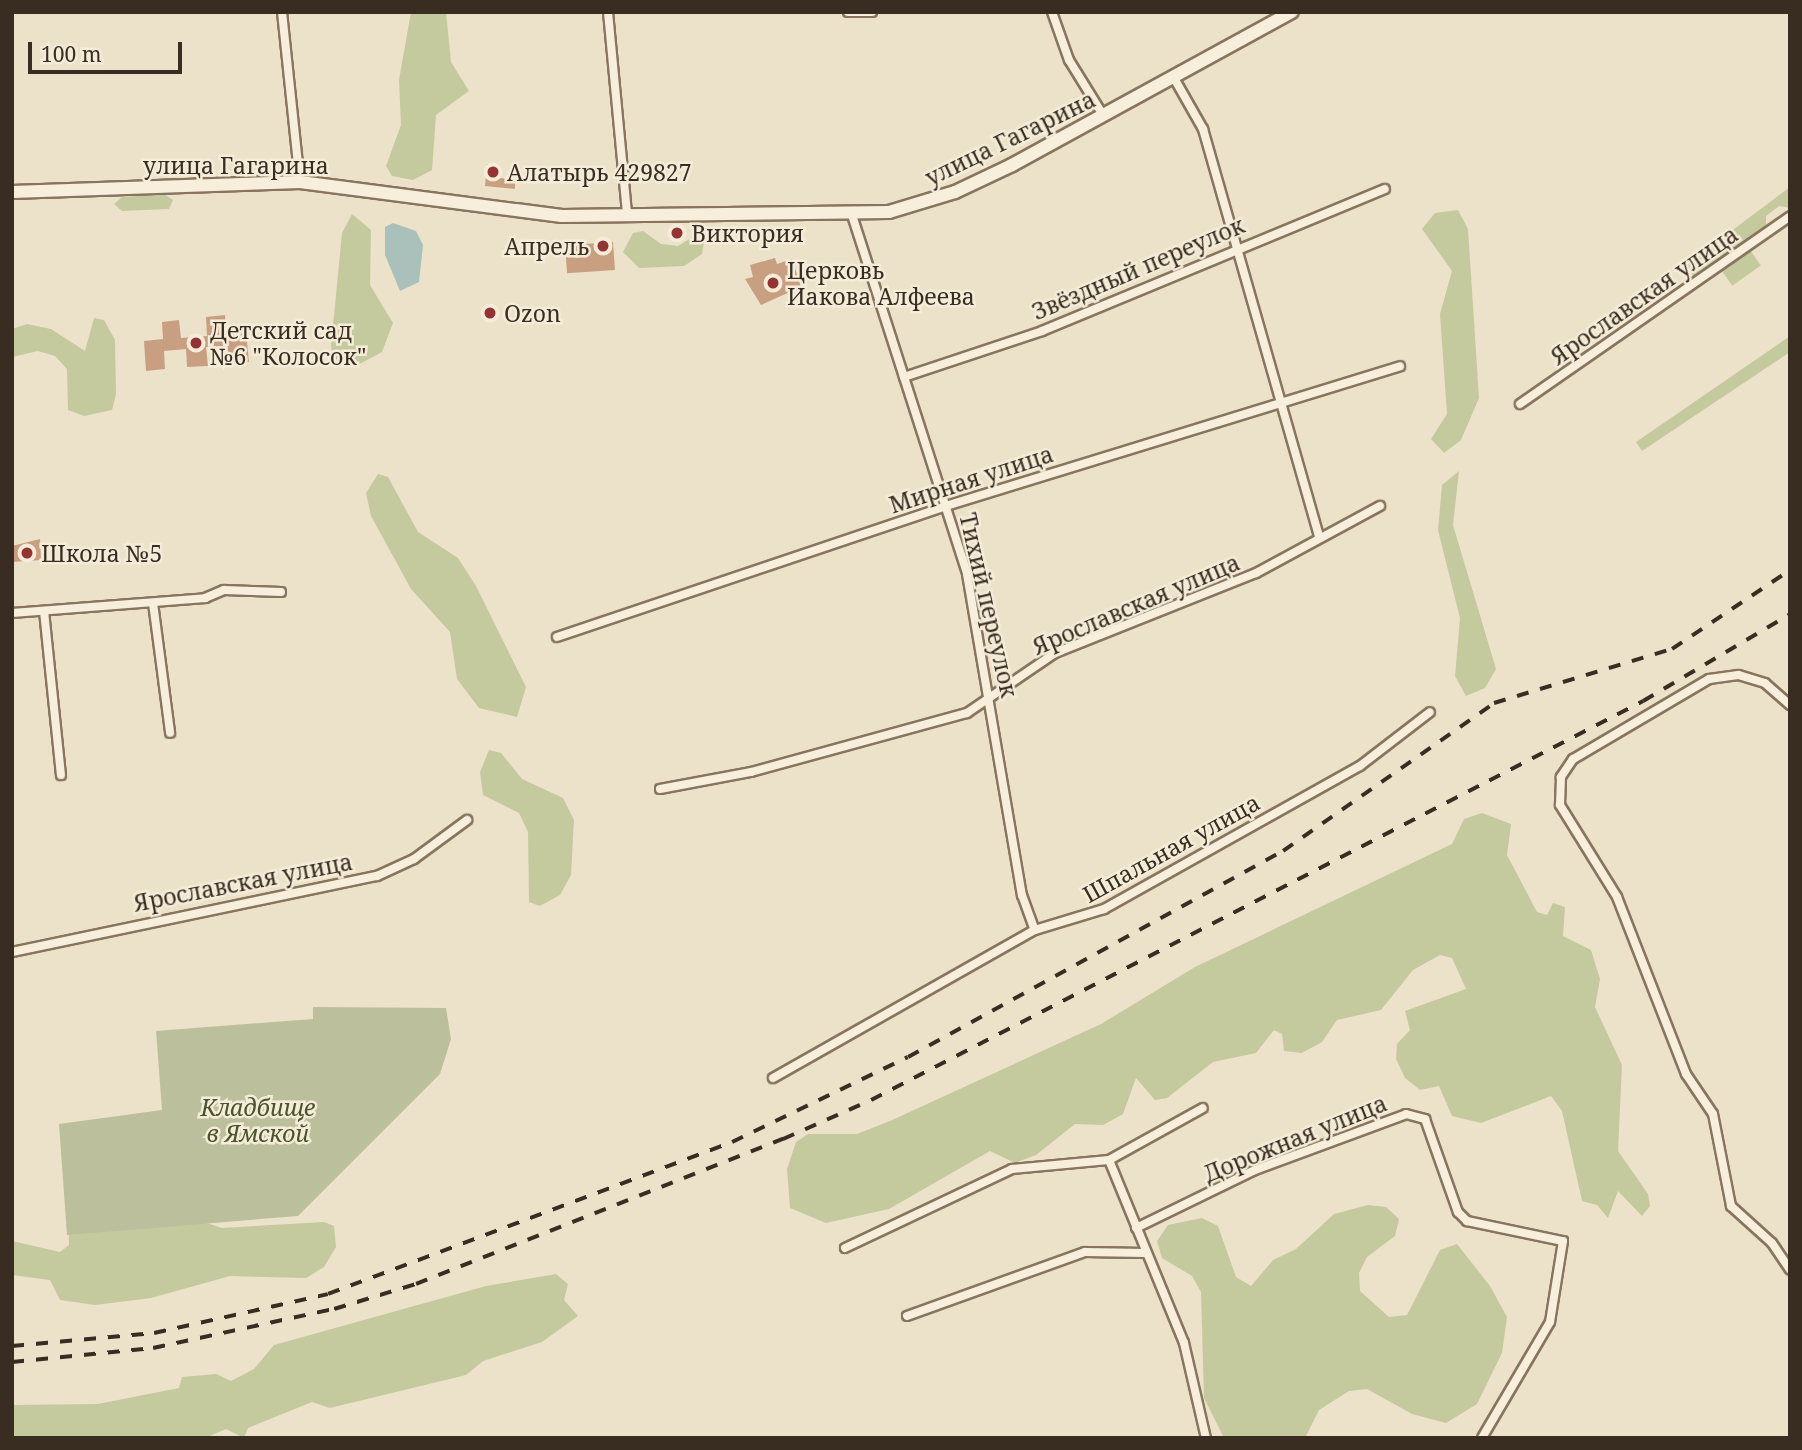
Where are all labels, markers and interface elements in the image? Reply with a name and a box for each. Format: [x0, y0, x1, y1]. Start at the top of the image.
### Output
scale bar [32, 28, 186, 72]
text: 100 m [41, 40, 102, 68]
street label: улица Гагарина [920, 85, 1100, 191]
street label: улица Гагарина [143, 151, 329, 179]
place label: Алатырь 429827 [507, 158, 692, 186]
marker: Алатырь 429827 [485, 164, 501, 180]
street label: Звёздный переулок [1028, 211, 1248, 325]
place label: Виктория [691, 219, 804, 247]
street label: Ярославская улица [1545, 220, 1743, 370]
marker: Виктория [669, 225, 685, 241]
place label: Апрель [504, 232, 589, 260]
marker: Апрель [595, 238, 611, 254]
place label: Церковь Иакова Алфеева [787, 256, 975, 310]
marker: Церковь Иакова Алфеева [765, 275, 781, 291]
place label: Ozon [504, 299, 561, 327]
marker: Ozon [482, 305, 498, 321]
place label: Детский сад №6 "Колосок" [210, 316, 366, 370]
marker: Детский сад №6 "Колосок" [188, 335, 204, 351]
street label: Мирная улица [886, 439, 1056, 519]
street label: Тихий переулок [954, 510, 1024, 700]
place label: Школа №5 [41, 539, 162, 567]
marker: Школа №5 [19, 545, 35, 561]
street label: Ярославская улица [1028, 548, 1244, 660]
street label: Шпальная улица [1078, 788, 1264, 908]
street label: Ярославская улица [131, 847, 355, 917]
street label: Дорожная улица [1199, 1089, 1391, 1187]
park label: Кладбище в Ямской [201, 1093, 315, 1147]

